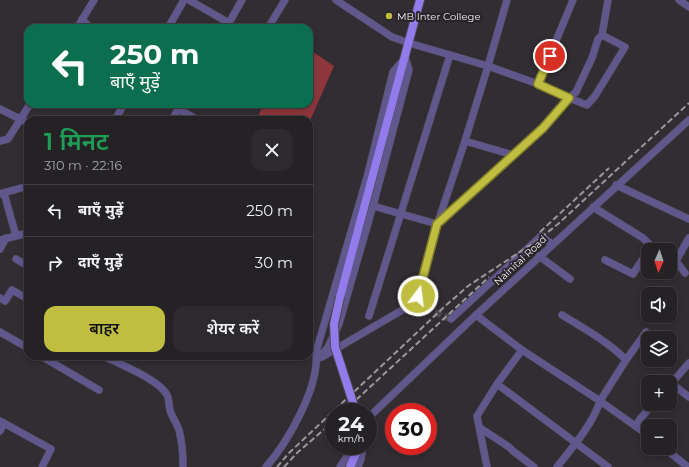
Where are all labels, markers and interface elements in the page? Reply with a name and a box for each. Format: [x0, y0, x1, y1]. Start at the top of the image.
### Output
place label: MB Inter College [397, 10, 480, 23]
marker: MB Inter College [384, 11, 394, 21]
text: 250 m [110, 37, 200, 71]
pin [533, 39, 567, 73]
icon: left [44, 40, 96, 92]
icon: arrive [539, 45, 561, 67]
text: बाएँ मुड़ें [110, 71, 160, 93]
text: 1 मिनट [44, 127, 109, 156]
button: close [251, 129, 293, 171]
text: 310 m · 22:16 [44, 157, 122, 173]
icon: left [44, 200, 66, 222]
text: बाएँ मुड़ें [78, 200, 123, 219]
text: 250 m [246, 201, 293, 220]
street label: Nainital Road [491, 233, 549, 288]
north arrow [641, 243, 677, 279]
map controls [641, 243, 677, 455]
icon: right [44, 252, 66, 274]
text: दाएँ मुड़ें [78, 252, 123, 271]
text: 30 m [255, 253, 293, 272]
position arrow [397, 275, 439, 317]
button: sound [641, 287, 677, 323]
button: बाहर [44, 306, 165, 352]
button: शेयर करें [173, 306, 293, 352]
button: layers [641, 331, 677, 367]
button: + [641, 375, 677, 411]
speed limit sign: 30 [385, 403, 437, 455]
text: 24 [338, 412, 364, 436]
button: − [641, 419, 677, 455]
text: km/h [338, 432, 364, 445]

